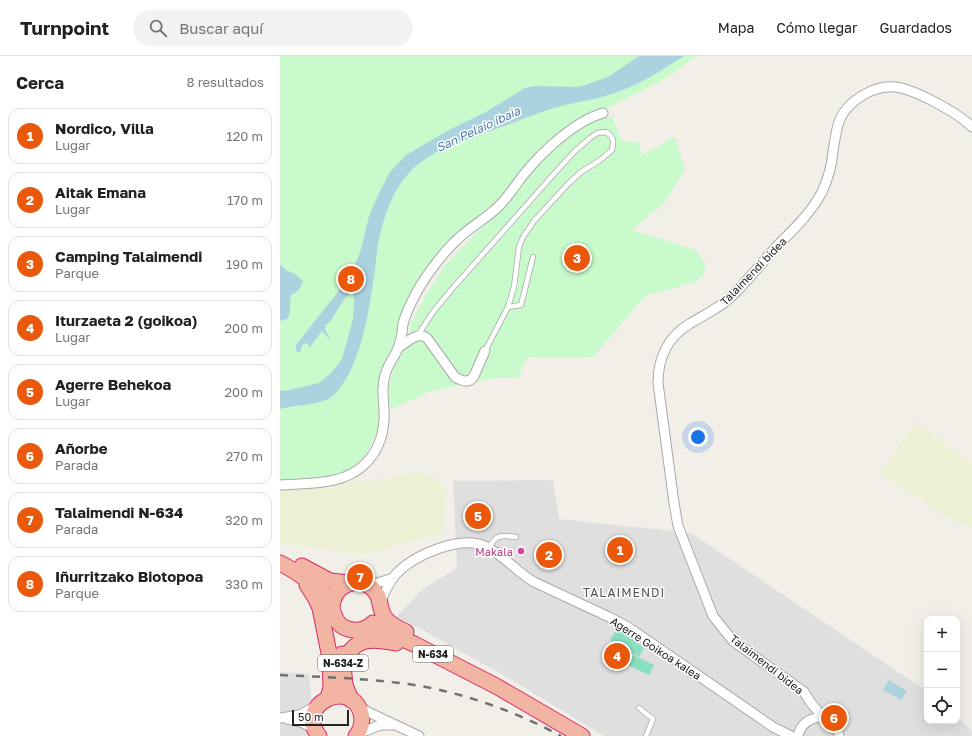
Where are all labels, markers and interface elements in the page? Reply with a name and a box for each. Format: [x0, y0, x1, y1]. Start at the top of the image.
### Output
search box [133, 10, 413, 46]
text: Turnpoint [20, 16, 109, 39]
icon: search [147, 17, 169, 39]
text: Buscar aquí [179, 19, 263, 37]
text: Mapa [718, 19, 754, 36]
text: Cómo llegar [776, 19, 857, 36]
text: Guardados [879, 19, 952, 36]
text: Cerca [16, 72, 64, 93]
text: 8 resultados [186, 74, 264, 90]
water label: San Pelaio ibaia [434, 102, 523, 155]
text: Nordico, Villa [55, 119, 154, 137]
text: 1 [27, 128, 33, 144]
text: 120 m [226, 128, 263, 144]
text: Lugar [55, 137, 90, 153]
text: Aitak Emana [55, 183, 146, 201]
text: 2 [26, 192, 34, 208]
text: 170 m [227, 192, 263, 208]
text: Lugar [55, 201, 90, 217]
street label: Talaimendi bidea [717, 234, 789, 308]
pin: 3 [564, 243, 590, 273]
text: Camping Talaimendi [55, 247, 202, 265]
text: 3 [26, 256, 34, 272]
text: 190 m [226, 256, 263, 272]
pin: 8 [338, 264, 364, 294]
text: Parque [55, 265, 99, 281]
text: Iturzaeta 2 (goikoa) [55, 311, 197, 329]
text: 4 [26, 320, 34, 336]
text: 200 m [225, 320, 263, 336]
text: Lugar [55, 329, 90, 345]
text: Agerre Behekoa [55, 375, 171, 393]
text: 5 [26, 384, 34, 400]
text: 200 m [225, 384, 263, 400]
text: Lugar [55, 393, 90, 409]
your location [688, 427, 708, 447]
text: Añorbe [55, 439, 108, 457]
text: 6 [26, 448, 34, 464]
text: 270 m [226, 448, 263, 464]
text: Parada [55, 457, 98, 473]
pin: 5 [465, 501, 491, 531]
text: Talaimendi N-634 [55, 503, 183, 521]
text: 7 [26, 512, 34, 528]
text: 320 m [225, 512, 263, 528]
text: Parada [55, 521, 98, 537]
pin: 1 [607, 535, 633, 565]
pin: 2 [536, 540, 562, 570]
place label: Makala [475, 545, 513, 558]
marker: Makala [516, 546, 526, 556]
pin: 7 [347, 562, 373, 592]
text: Iñurritzako Biotopoa [55, 567, 203, 585]
text: 8 [26, 576, 34, 592]
text: 330 m [225, 576, 263, 592]
text: Parque [55, 585, 99, 601]
district label: TALAIMENDI [583, 585, 665, 600]
street label: Agerre Goikoa kalea [608, 614, 704, 682]
map controls [924, 616, 960, 724]
button: + [924, 616, 960, 652]
street label: Talaimendi bidea [728, 631, 806, 697]
pin: 4 [604, 641, 630, 671]
road number: N-634 [413, 646, 453, 662]
button: − [924, 652, 960, 688]
road number: N-634-Z [318, 655, 368, 671]
button: locate [924, 688, 960, 724]
pin: 6 [821, 703, 847, 733]
scale bar [292, 708, 349, 727]
text: 50 m [298, 710, 324, 723]

